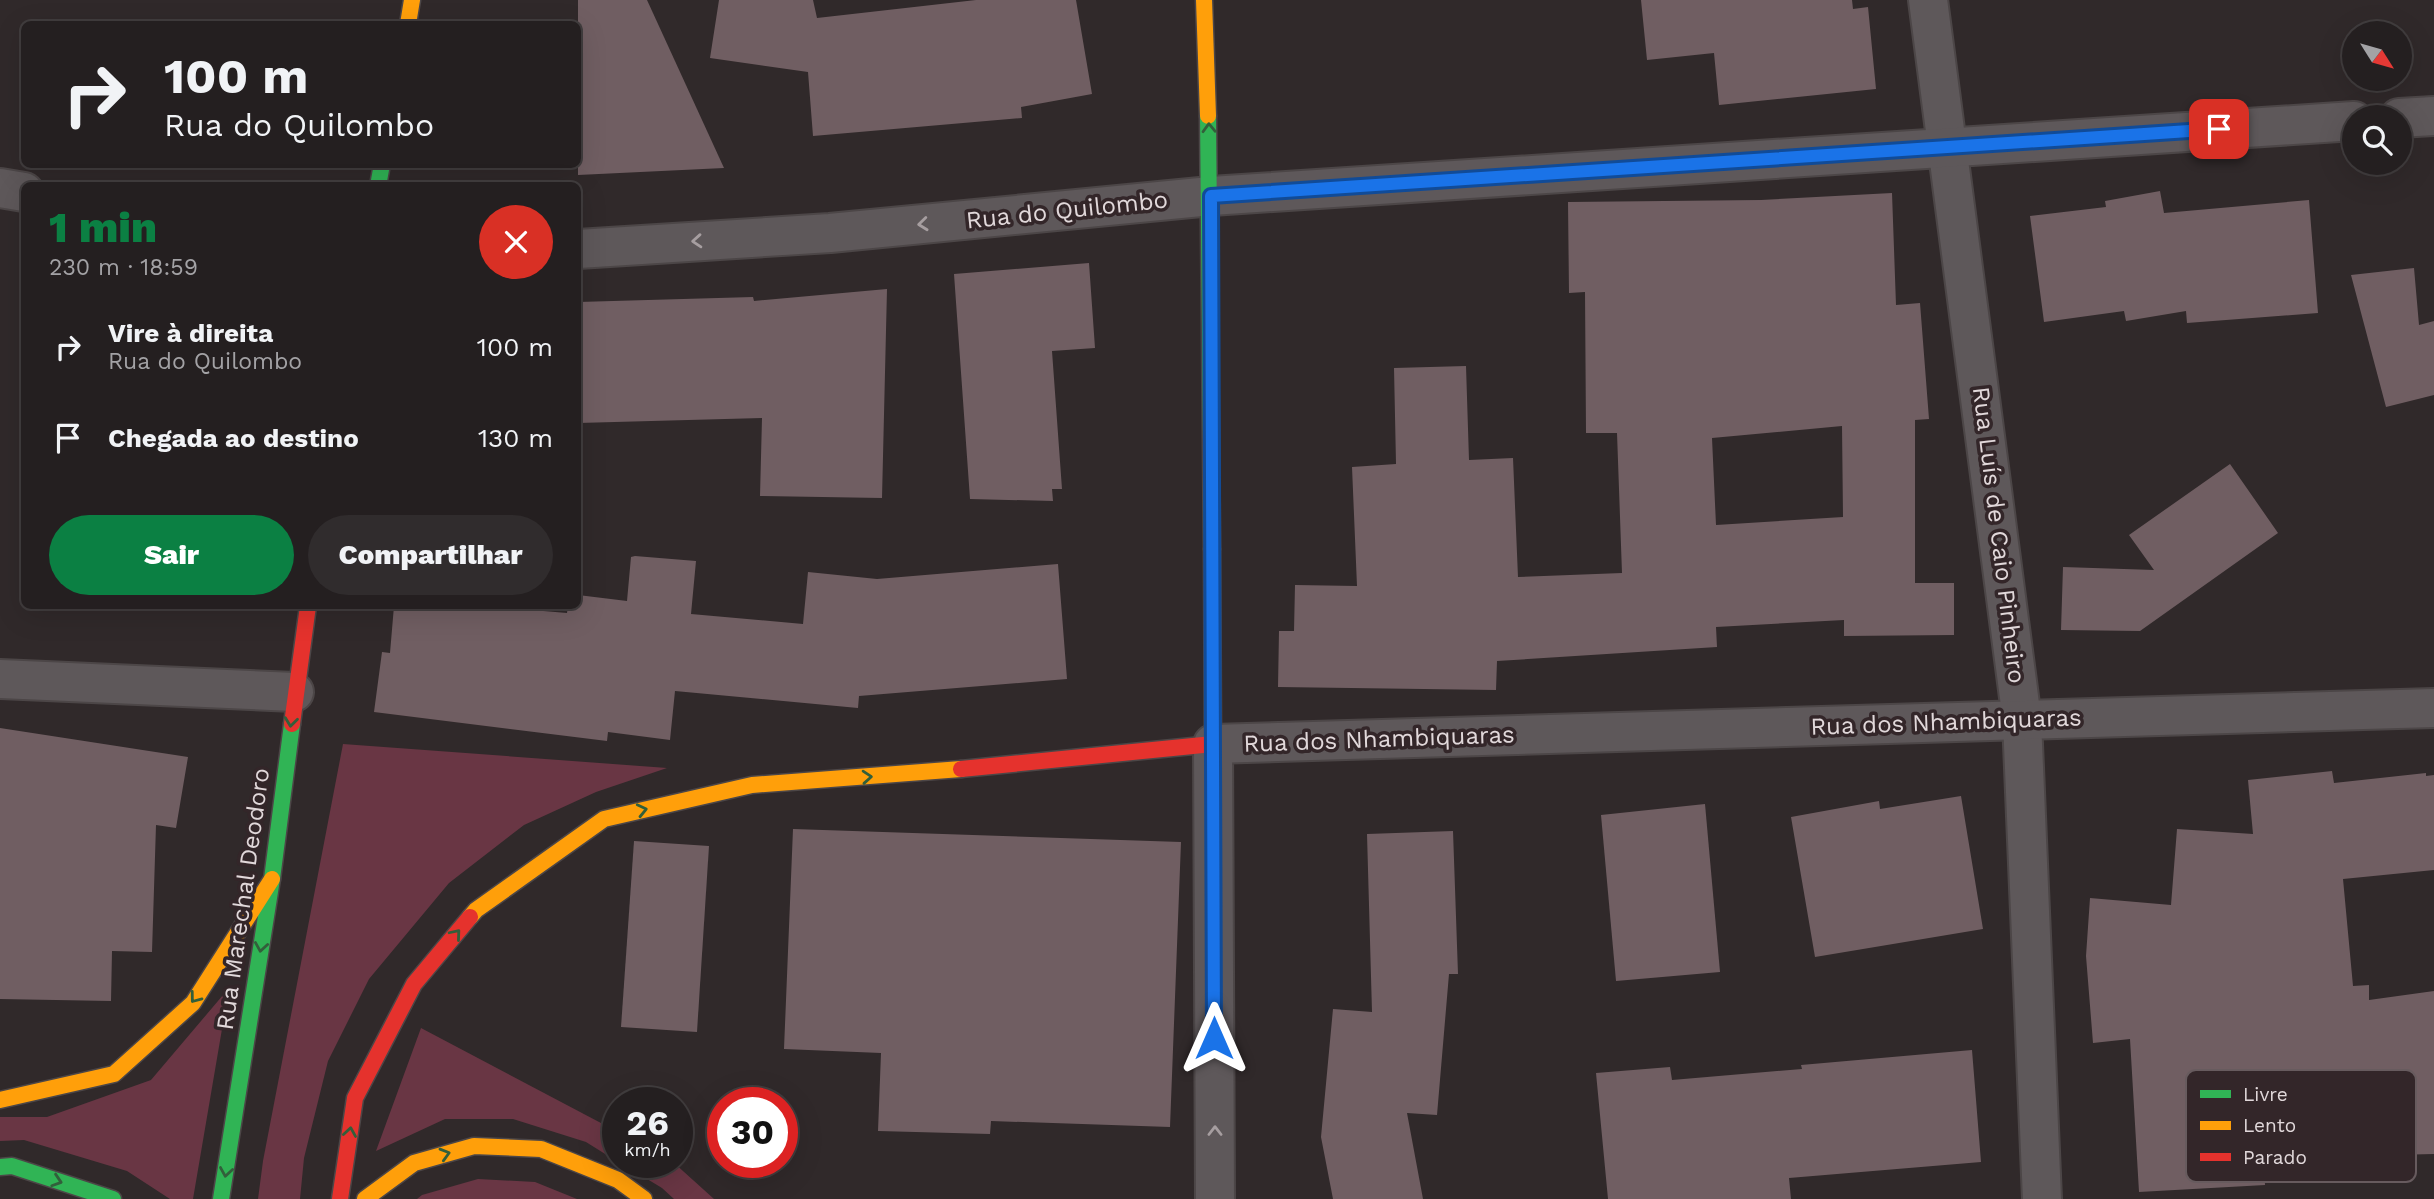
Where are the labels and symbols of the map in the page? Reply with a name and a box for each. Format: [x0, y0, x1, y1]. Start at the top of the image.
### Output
north arrow [2342, 21, 2412, 91]
pin [2189, 99, 2249, 159]
one-way arrow [1201, 122, 1216, 133]
street label: Rua do Quilombo [965, 185, 1169, 235]
one-way arrow [918, 216, 929, 231]
one-way arrow [691, 234, 702, 249]
street label: Rua Luís de Caio Pinheiro [1967, 385, 2031, 685]
street label: Rua dos Nhambiquaras [1810, 703, 2082, 741]
one-way arrow [283, 716, 298, 727]
street label: Rua dos Nhambiquaras [1243, 720, 1515, 758]
street label: Rua Marechal Deodoro [211, 766, 275, 1032]
one-way arrow [861, 770, 872, 785]
one-way arrow [636, 804, 648, 818]
one-way arrow [448, 929, 460, 942]
one-way arrow [254, 941, 269, 953]
one-way arrow [191, 990, 204, 1003]
position arrow [1177, 1001, 1251, 1075]
legend [2186, 1070, 2416, 1182]
text: Livre [2243, 1083, 2288, 1106]
speed limit sign: 30 [707, 1087, 798, 1178]
text: Lento [2243, 1114, 2296, 1137]
one-way arrow [1207, 1125, 1223, 1136]
one-way arrow [342, 1126, 357, 1137]
text: Parado [2243, 1146, 2307, 1169]
one-way arrow [438, 1148, 450, 1162]
one-way arrow [218, 1166, 233, 1178]
one-way arrow [50, 1173, 62, 1187]

